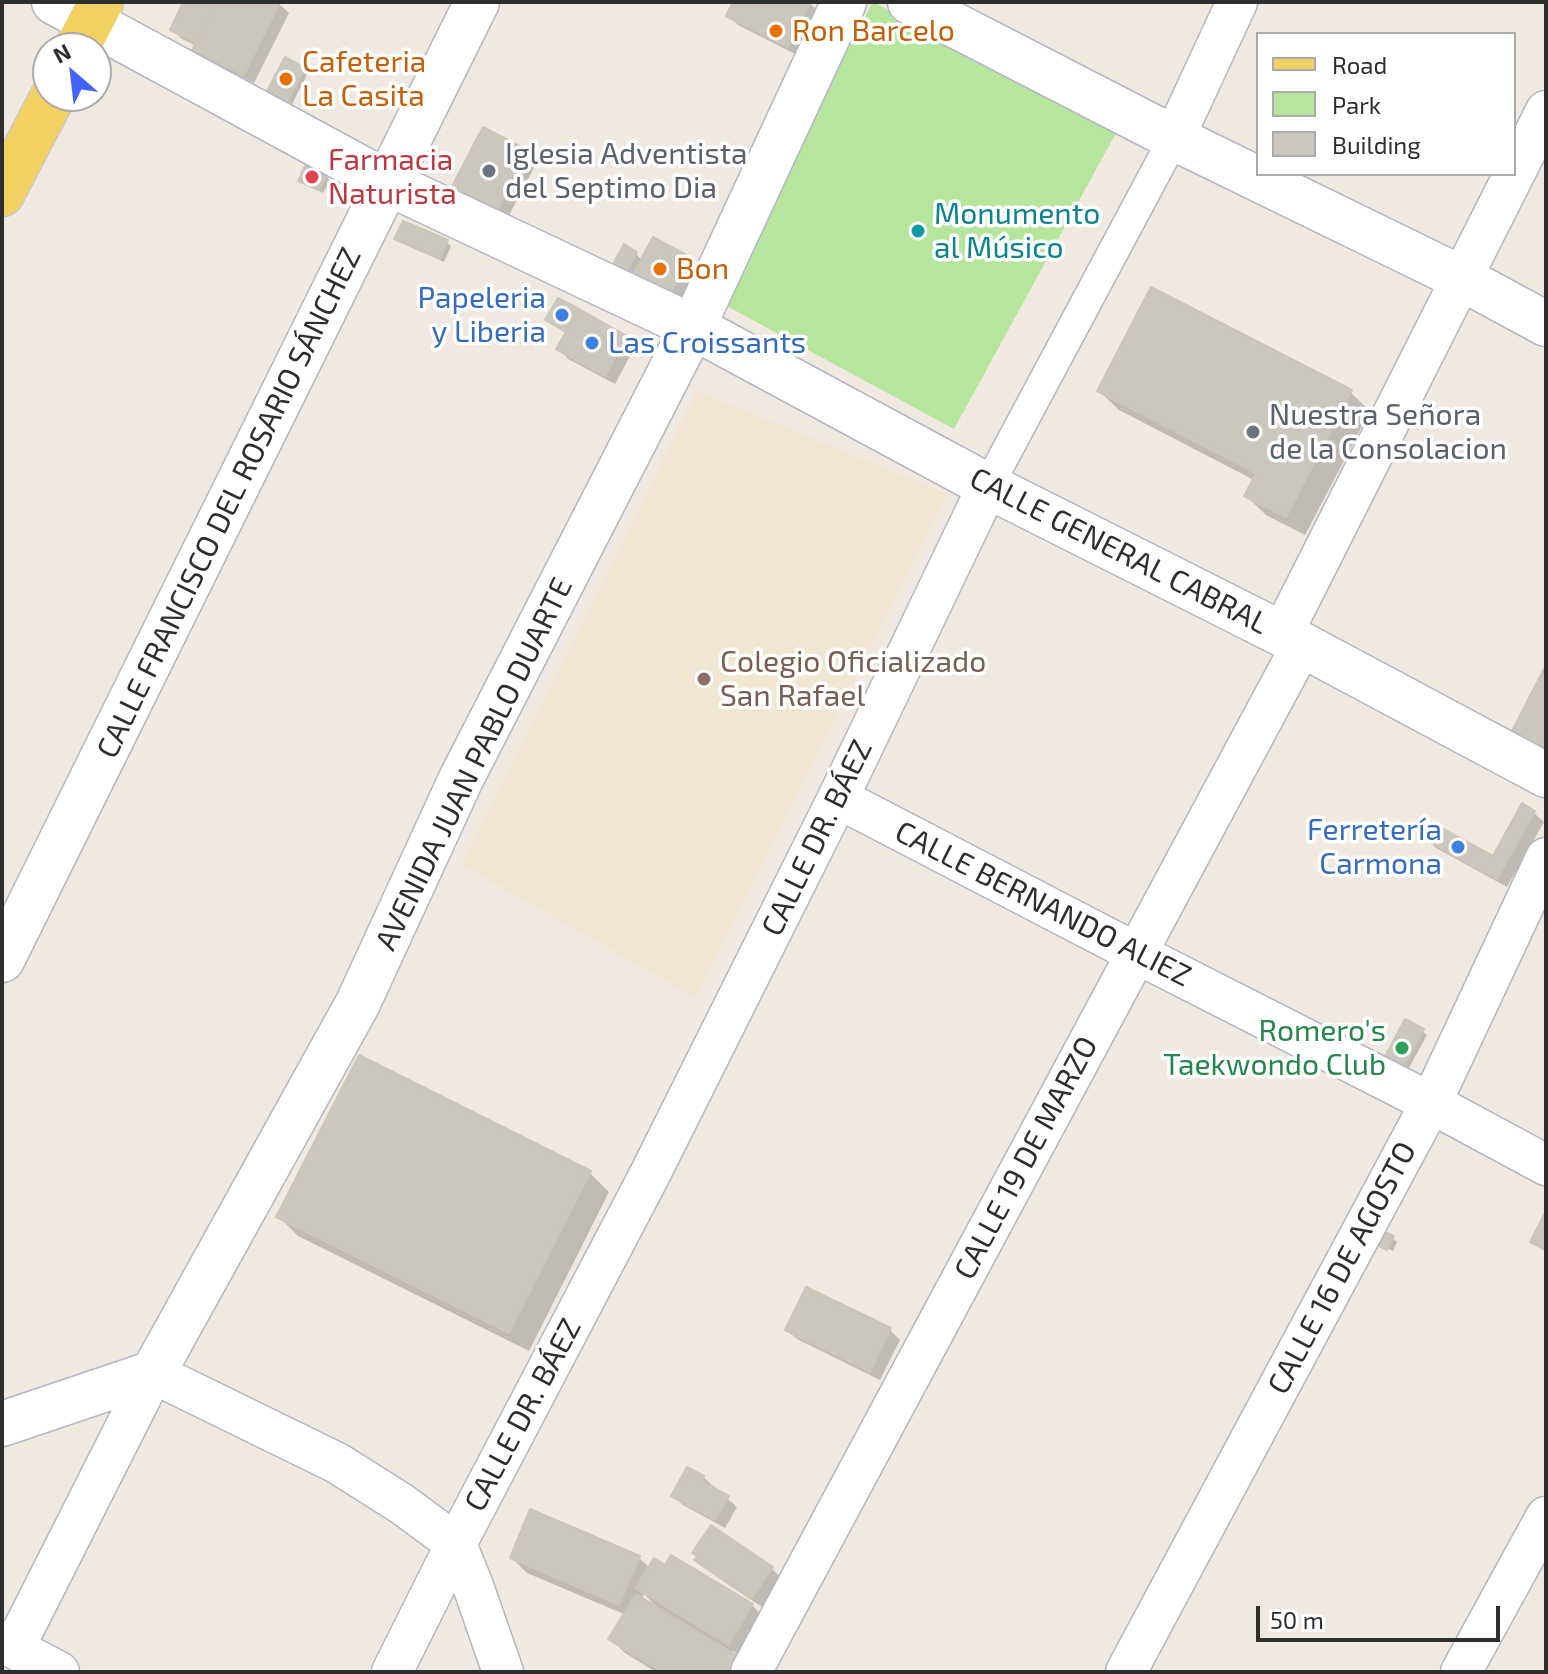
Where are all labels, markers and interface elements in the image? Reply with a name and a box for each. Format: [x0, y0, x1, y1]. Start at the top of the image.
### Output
place label: Ron Barcelo [792, 13, 955, 49]
marker: Ron Barcelo [767, 22, 785, 40]
north arrow [32, 32, 112, 112]
legend [1256, 32, 1516, 176]
text: N [49, 37, 75, 68]
place label: Cafeteria La Casita [302, 44, 426, 114]
text: Road [1332, 50, 1387, 79]
marker: Cafeteria La Casita [277, 70, 295, 88]
text: Park [1332, 90, 1381, 119]
text: Building [1332, 130, 1421, 159]
place label: Iglesia Adventista del Septimo Dia [505, 136, 748, 206]
place label: Farmacia Naturista [328, 142, 457, 212]
marker: Iglesia Adventista del Septimo Dia [480, 162, 498, 180]
marker: Farmacia Naturista [303, 168, 321, 186]
place label: Monumento al Músico [934, 196, 1100, 266]
marker: Monumento al Músico [909, 222, 927, 240]
street label: CALLE FRANCISCO DEL ROSARIO SÁNCHEZ [89, 242, 369, 764]
place label: Bon [676, 251, 729, 287]
marker: Bon [651, 260, 669, 278]
place label: Papeleria y Liberia [417, 280, 546, 350]
marker: Papeleria y Liberia [553, 306, 571, 324]
place label: Las Croissants [608, 325, 806, 361]
marker: Las Croissants [583, 334, 601, 352]
place label: Nuestra Señora de la Consolacion [1269, 397, 1507, 468]
marker: Nuestra Señora de la Consolacion [1244, 423, 1262, 441]
street label: CALLE GENERAL CABRAL [964, 460, 1274, 642]
street label: AVENIDA JUAN PABLO DUARTE [368, 572, 580, 956]
place label: Colegio Oficializado San Rafael [720, 644, 986, 714]
marker: Colegio Oficializado San Rafael [695, 670, 713, 688]
street label: CALLE DR. BÁEZ [754, 734, 880, 942]
place label: Ferretería Carmona [1307, 812, 1442, 882]
street label: CALLE BERNANDO ALIEZ [889, 814, 1197, 994]
marker: Ferretería Carmona [1449, 838, 1467, 856]
place label: Romero's Taekwondo Club [1163, 1013, 1386, 1084]
street label: CALLE 19 DE MARZO [947, 1031, 1105, 1285]
marker: Romero's Taekwondo Club [1393, 1039, 1411, 1057]
street label: CALLE 16 DE AGOSTO [1260, 1136, 1424, 1400]
street label: CALLE DR. BÁEZ [457, 1312, 589, 1518]
scale bar [1260, 1590, 1504, 1640]
text: 50 m [1270, 1605, 1324, 1634]

